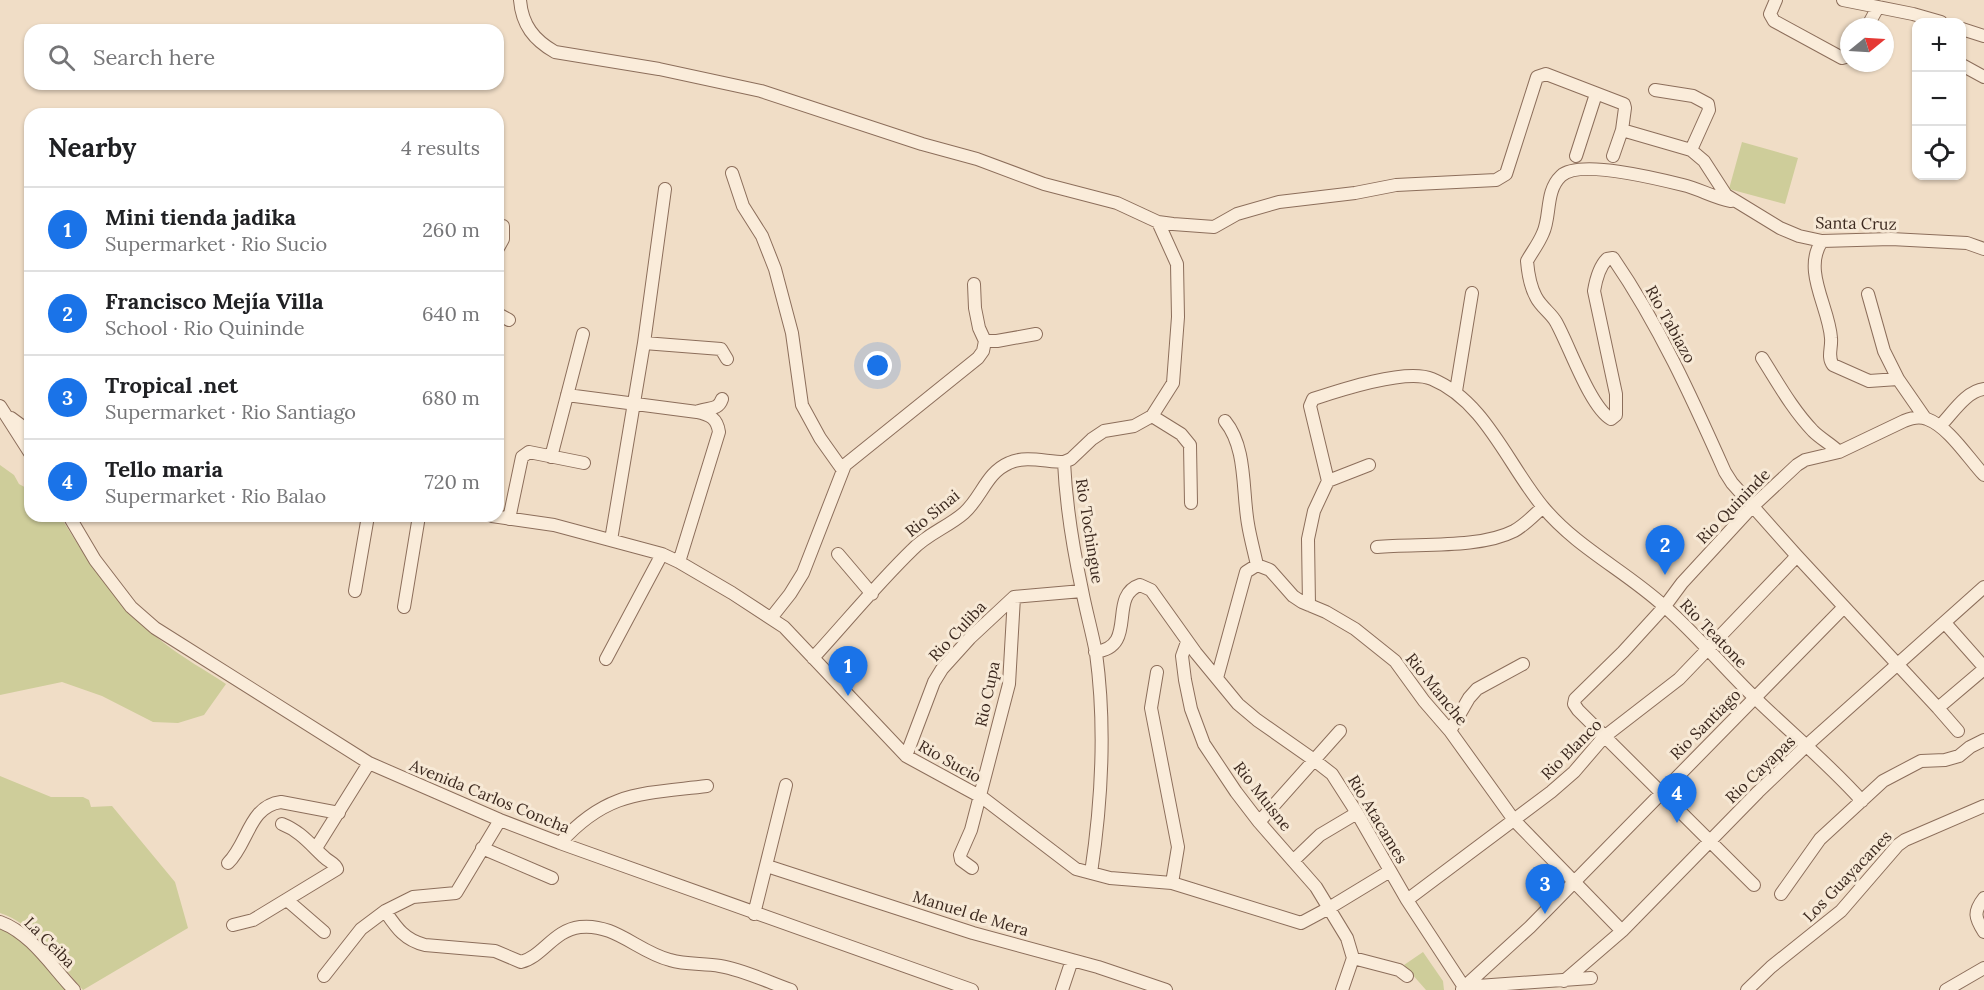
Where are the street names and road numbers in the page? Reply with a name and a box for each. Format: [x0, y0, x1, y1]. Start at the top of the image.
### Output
street label: Santa Cruz [1815, 212, 1897, 234]
street label: Rio Tabiazo [1641, 282, 1701, 366]
street label: Rio Quininde [1692, 464, 1774, 548]
street label: Rio Tochingue [1072, 477, 1108, 585]
street label: Rio Sinai [901, 485, 963, 541]
street label: Rio Teatone [1676, 594, 1752, 672]
street label: Rio Culiba [924, 597, 990, 665]
street label: Rio Manche [1402, 649, 1473, 730]
street label: Rio Cupa [970, 659, 1004, 729]
street label: Rio Santiago [1665, 684, 1745, 764]
street label: Rio Blanco [1536, 714, 1606, 784]
street label: Rio Cayapas [1721, 731, 1799, 807]
street label: Rio Sucio [915, 736, 985, 786]
street label: Avenida Carlos Concha [406, 754, 573, 837]
street label: Rio Muisne [1230, 757, 1297, 835]
street label: Rio Atacames [1344, 771, 1412, 867]
street label: Los Guayacanes [1798, 826, 1896, 926]
street label: Manuel de Mera [911, 886, 1031, 940]
street label: La Ceiba [20, 912, 80, 972]

